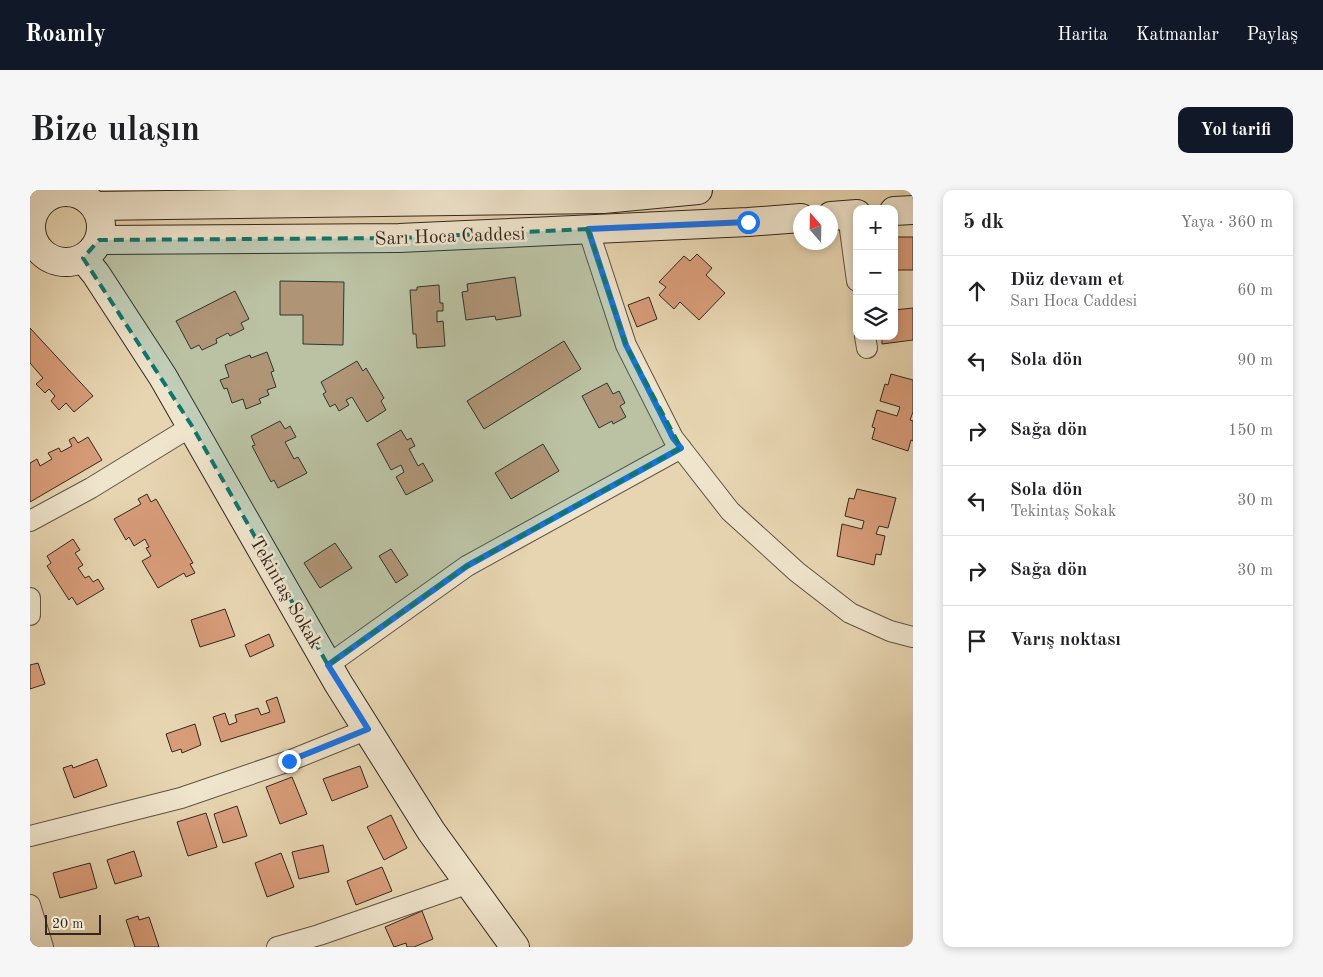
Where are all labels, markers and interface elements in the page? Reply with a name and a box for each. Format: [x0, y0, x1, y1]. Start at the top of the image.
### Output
text: Roamly [25, 23, 106, 47]
text: Harita [1057, 26, 1108, 44]
text: Katmanlar [1136, 26, 1219, 44]
text: Paylaş [1247, 26, 1298, 44]
button: Yol tarifi [1178, 107, 1293, 153]
text: Bize ulaşın [30, 113, 200, 148]
north arrow [793, 205, 838, 250]
map controls [853, 205, 898, 340]
button: + [853, 205, 898, 250]
route start [737, 211, 760, 234]
text: 5 dk [963, 212, 1004, 233]
text: Yaya · 360 m [1180, 215, 1273, 231]
street label: Sarı Hoca Caddesi [374, 225, 526, 250]
button: − [853, 250, 898, 295]
text: Düz devam et [1010, 271, 1124, 290]
icon: ahead [963, 277, 991, 305]
text: 60 m [1237, 283, 1273, 299]
text: Sarı Hoca Caddesi [1010, 294, 1137, 310]
button: layers [853, 295, 898, 340]
icon: left [963, 347, 991, 375]
text: Sola dön [1010, 351, 1083, 370]
text: 90 m [1237, 353, 1273, 369]
icon: right [963, 417, 991, 445]
text: Sağa dön [1010, 421, 1087, 440]
text: 150 m [1228, 423, 1273, 439]
text: Sola dön [1010, 481, 1083, 500]
icon: left [963, 487, 991, 515]
text: 30 m [1237, 493, 1273, 509]
text: Tekintaş Sokak [1010, 504, 1116, 520]
street label: Tekintaş Sokak [245, 534, 325, 653]
icon: right [963, 557, 991, 585]
text: Sağa dön [1010, 561, 1087, 580]
text: 30 m [1237, 563, 1273, 579]
icon: arrive [963, 627, 991, 655]
text: Varış noktası [1010, 631, 1121, 650]
route end [278, 750, 301, 773]
scale bar [45, 912, 101, 935]
text: 20 m [52, 917, 83, 931]

